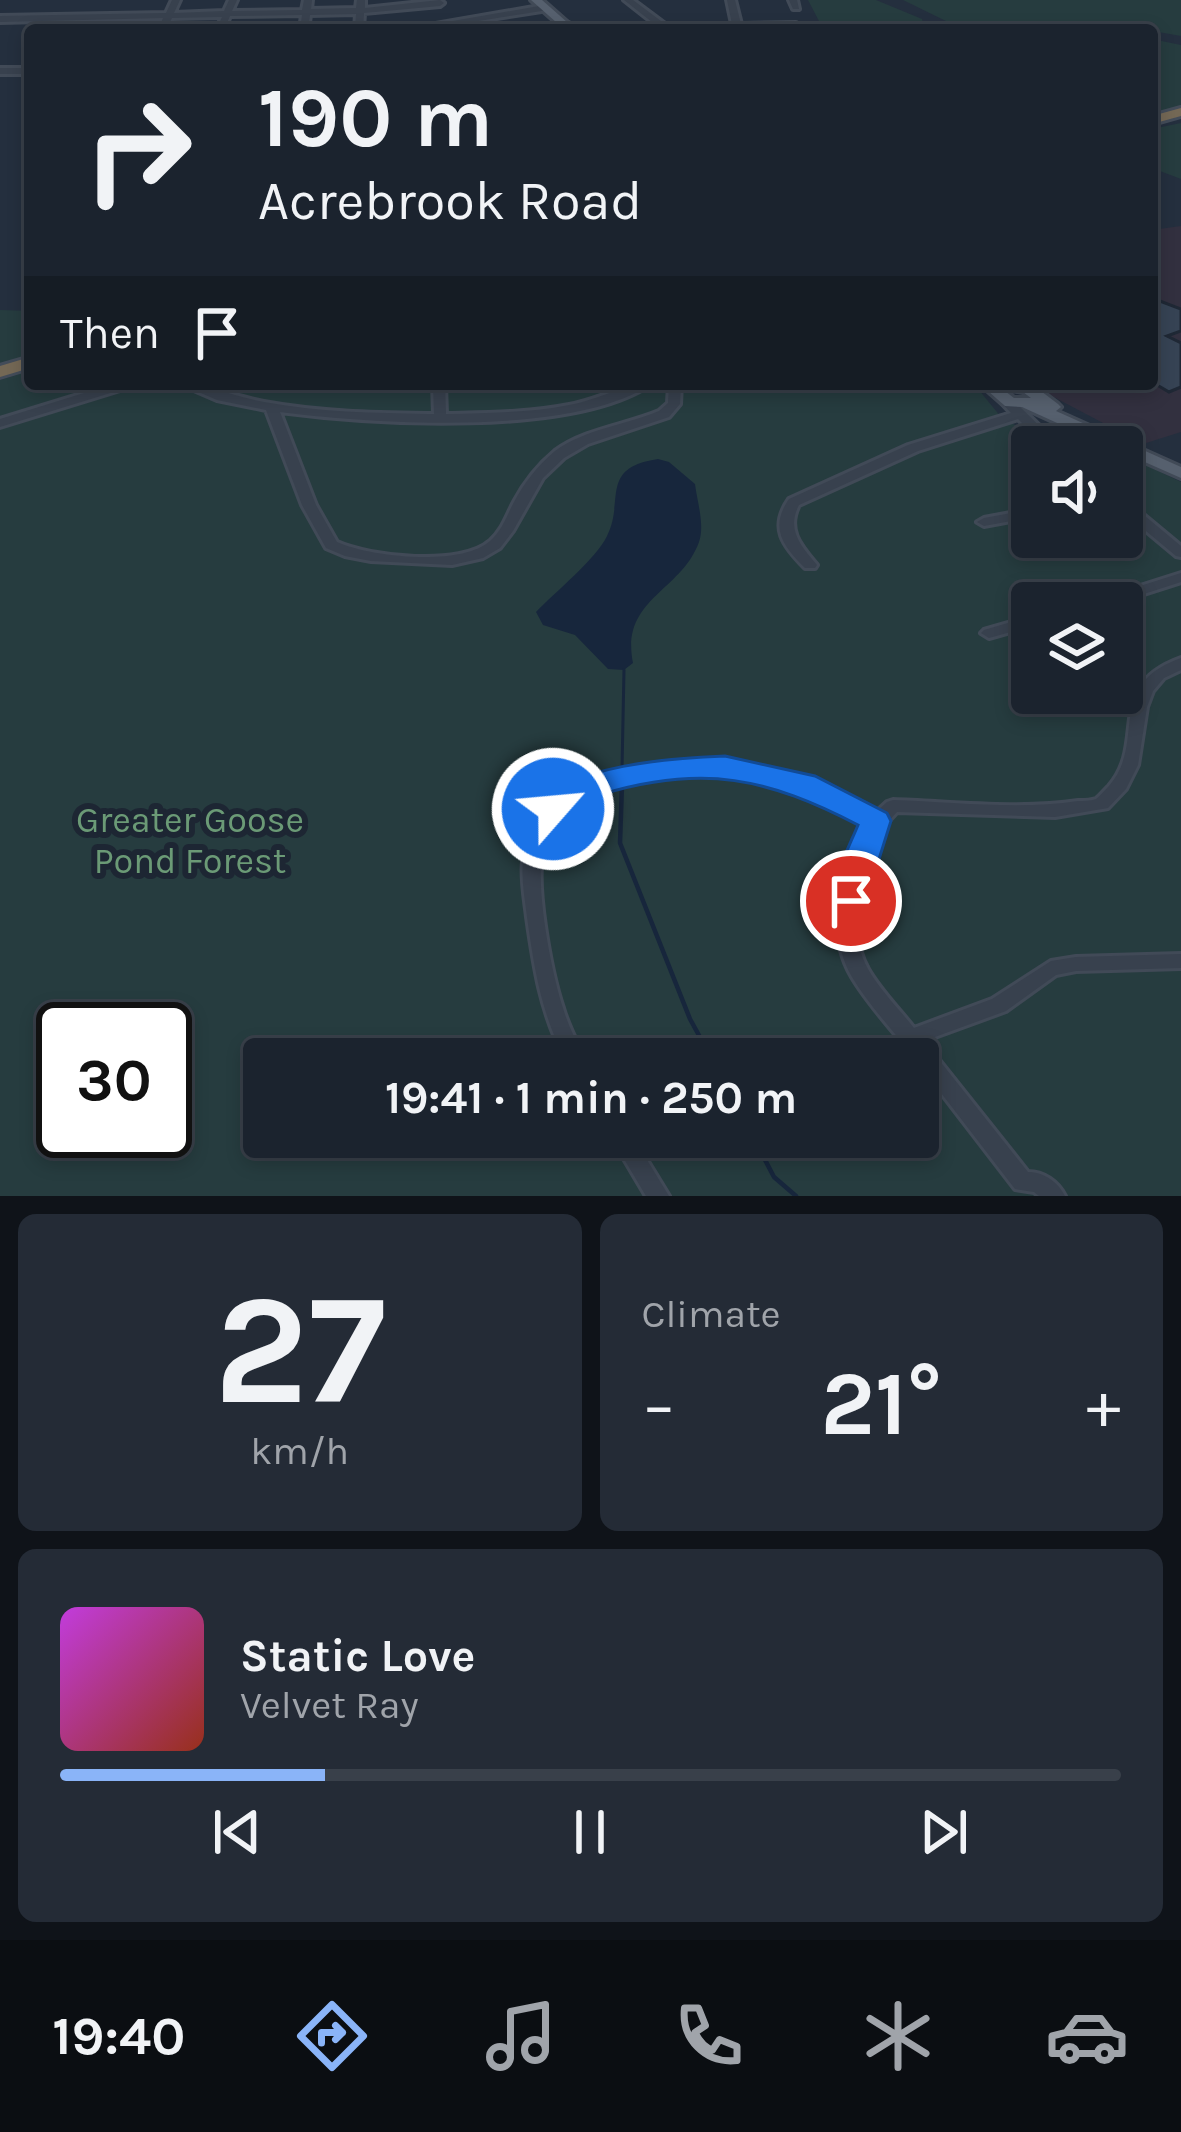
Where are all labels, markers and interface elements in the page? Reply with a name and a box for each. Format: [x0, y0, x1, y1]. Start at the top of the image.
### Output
text: 190 m [258, 69, 493, 167]
icon: right [60, 72, 216, 228]
text: Acrebrook Road [258, 169, 642, 233]
icon: arrive [184, 300, 250, 366]
text: Then [60, 307, 160, 359]
map controls [1011, 426, 1143, 714]
button: sound [1011, 426, 1143, 558]
button: layers [1011, 582, 1143, 714]
position arrow [490, 746, 616, 872]
park label: Greater Goose Pond Forest [76, 799, 304, 882]
pin [800, 850, 902, 952]
icon: arrive [818, 868, 884, 934]
speed limit sign: 30 [36, 1002, 192, 1158]
text: 19:41 · 1 min · 250 m [385, 1072, 797, 1124]
text: 27 [214, 1259, 386, 1441]
text: Climate [642, 1291, 781, 1337]
text: 21° [820, 1351, 942, 1457]
text: − [642, 1366, 676, 1444]
text: + [1086, 1366, 1121, 1444]
text: km/h [250, 1428, 349, 1474]
text: Static Love [240, 1630, 475, 1682]
text: Velvet Ray [240, 1682, 419, 1728]
icon: previous [204, 1799, 270, 1865]
icon: pause [557, 1799, 623, 1865]
icon: next [911, 1799, 977, 1865]
icon: directions [290, 1994, 374, 2078]
icon: music [479, 1994, 563, 2078]
icon: phone [667, 1994, 751, 2078]
icon: climate [856, 1994, 940, 2078]
icon: car [1045, 1994, 1129, 2078]
text: 19:40 [52, 2004, 185, 2068]

